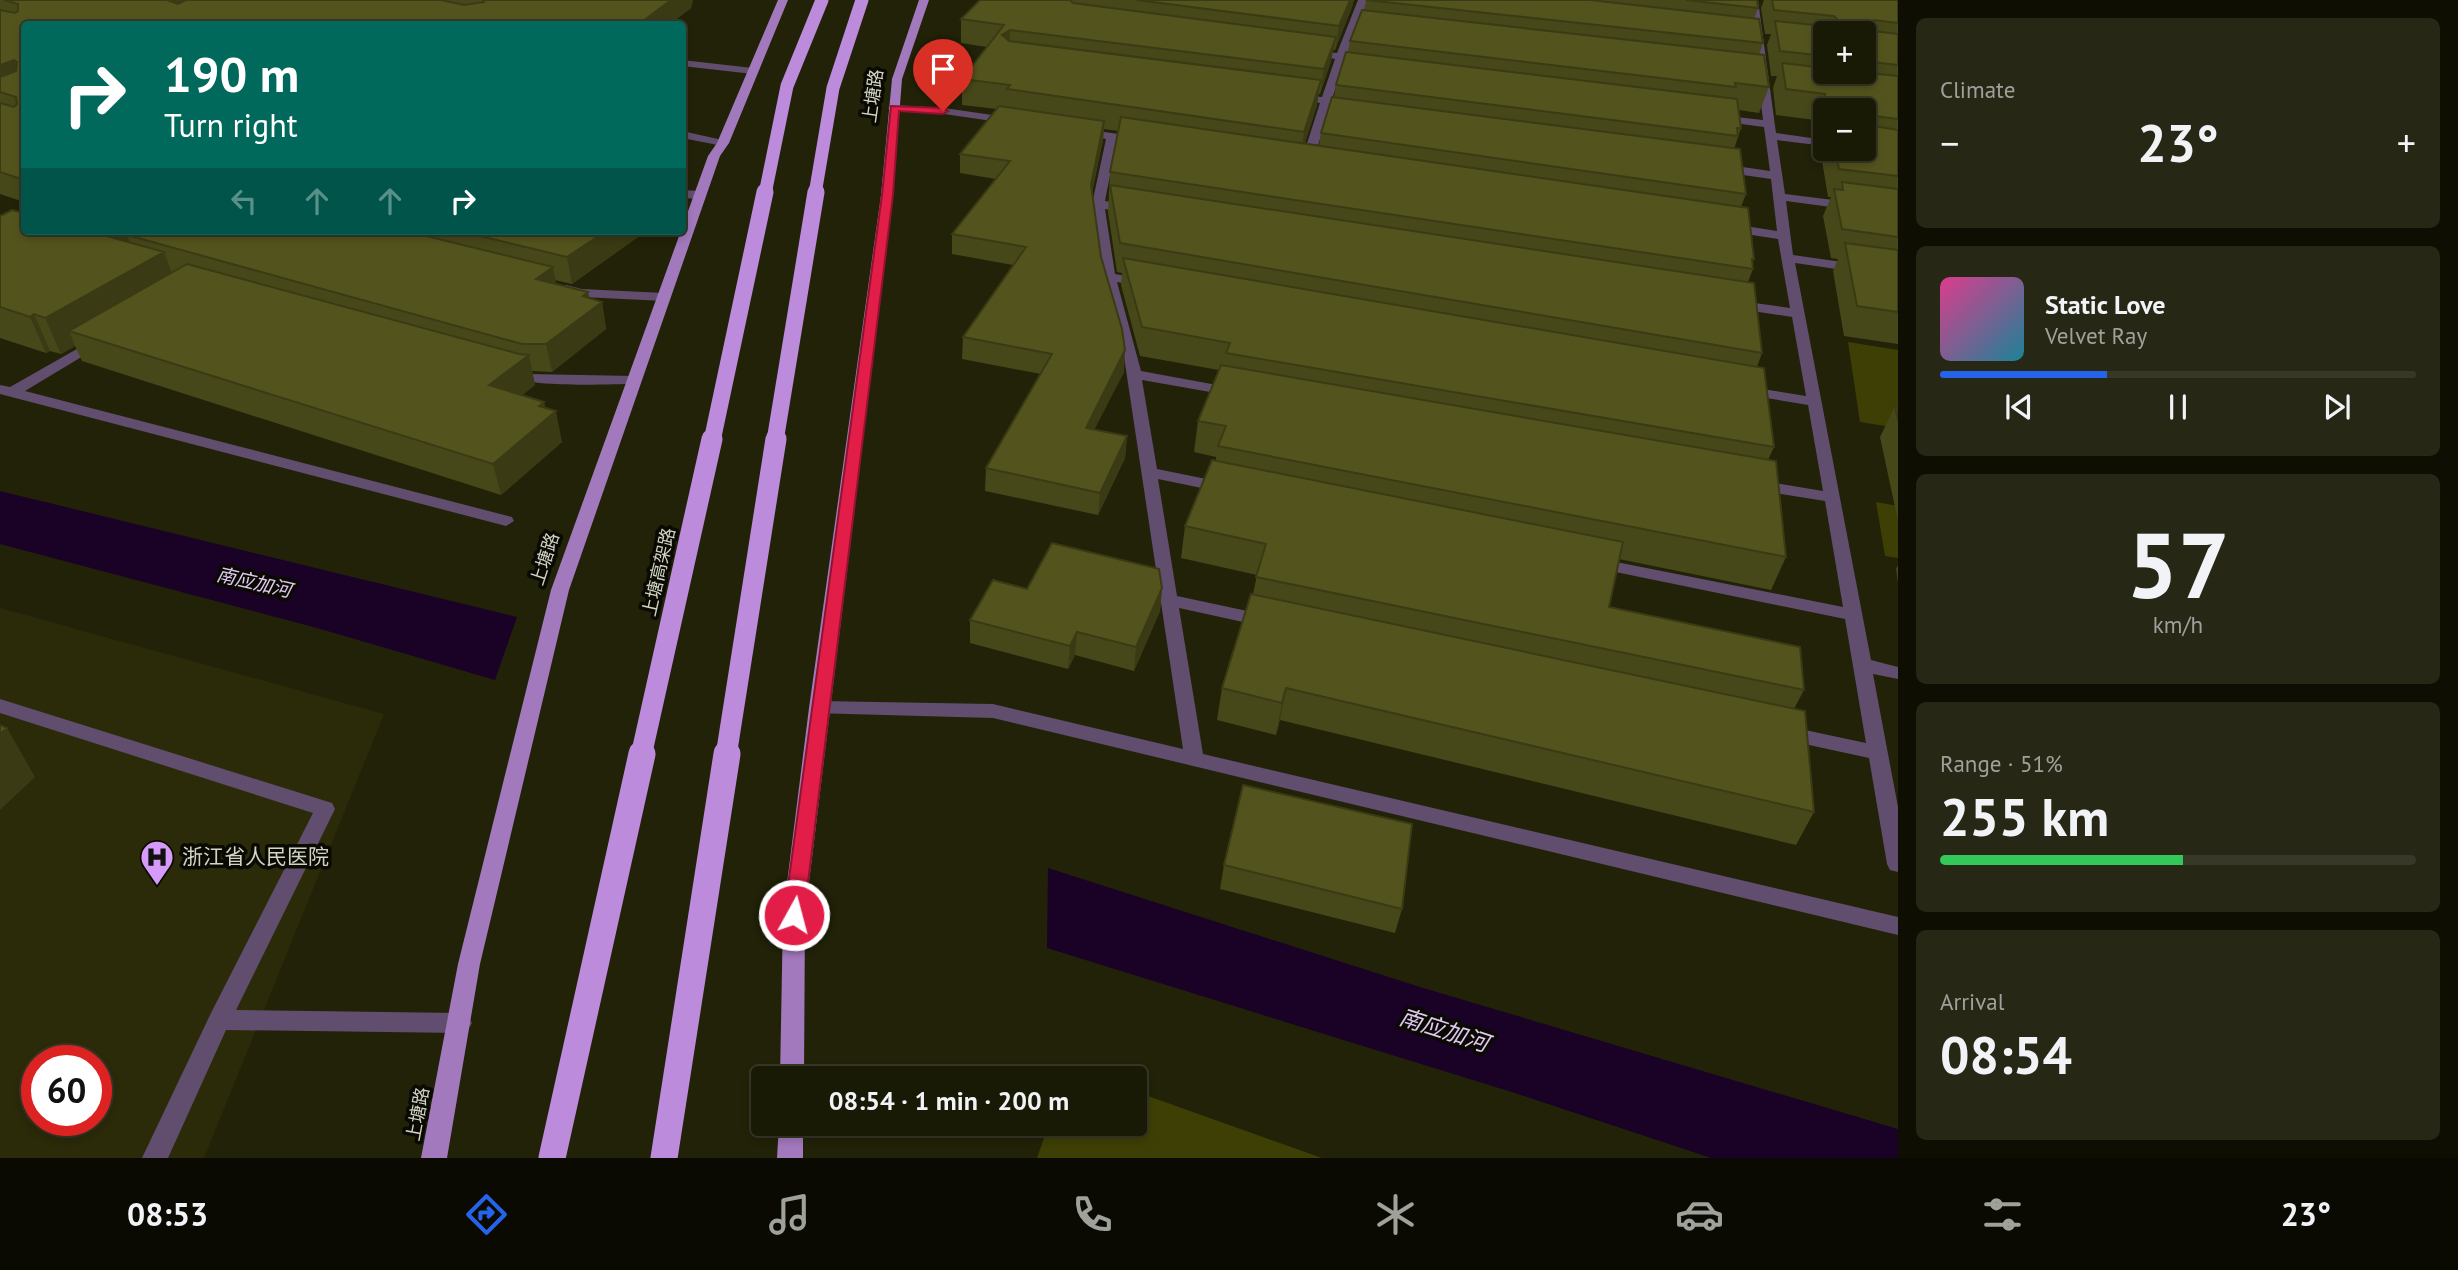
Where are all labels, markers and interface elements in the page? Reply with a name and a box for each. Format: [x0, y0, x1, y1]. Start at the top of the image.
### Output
map controls [1813, 21, 1876, 161]
button: + [1813, 21, 1876, 84]
pin [913, 39, 973, 111]
text: 190 m [164, 42, 299, 106]
icon: right [49, 49, 140, 140]
icon: arrive [924, 50, 962, 88]
street label: 上塘路 [857, 68, 888, 124]
text: Climate [1940, 75, 2015, 104]
button: − [1813, 98, 1876, 161]
text: Turn right [164, 104, 298, 146]
text: 23° [2137, 109, 2219, 176]
text: − [1940, 118, 1959, 167]
text: + [2397, 118, 2416, 167]
icon: left [225, 182, 263, 220]
icon: ahead [298, 182, 336, 220]
icon: ahead [371, 182, 409, 220]
icon: right [444, 182, 482, 220]
text: Static Love [2045, 288, 2166, 321]
text: Velvet Ray [2045, 321, 2147, 350]
icon: previous [2000, 388, 2038, 426]
icon: pause [2159, 388, 2197, 426]
icon: next [2318, 388, 2356, 426]
text: 57 [2126, 505, 2230, 623]
street label: 上塘高架路 [637, 525, 680, 618]
street label: 上塘路 [525, 530, 564, 588]
water label: 南应加河 [214, 562, 298, 603]
text: km/h [2153, 610, 2203, 639]
text: Range · 51% [1940, 749, 2063, 778]
text: 255 km [1940, 783, 2109, 850]
hospital icon: 浙江省人民医院 [138, 838, 176, 887]
place label: 浙江省人民医院 [182, 843, 329, 870]
position arrow [757, 878, 831, 952]
text: Arrival [1940, 987, 2004, 1016]
water label: 南应加河 [1396, 1002, 1496, 1059]
text: 08:54 [1940, 1021, 2072, 1088]
speed limit sign: 60 [21, 1045, 112, 1136]
text: 08:54 · 1 min · 200 m [829, 1084, 1069, 1117]
street label: 上塘路 [401, 1085, 434, 1143]
icon: directions [462, 1190, 511, 1239]
icon: music [765, 1190, 814, 1239]
icon: phone [1068, 1190, 1117, 1239]
icon: climate [1371, 1190, 1420, 1239]
icon: car [1675, 1190, 1724, 1239]
icon: filters [1978, 1190, 2027, 1239]
text: 08:53 [127, 1193, 208, 1235]
text: 23° [2281, 1193, 2331, 1235]

